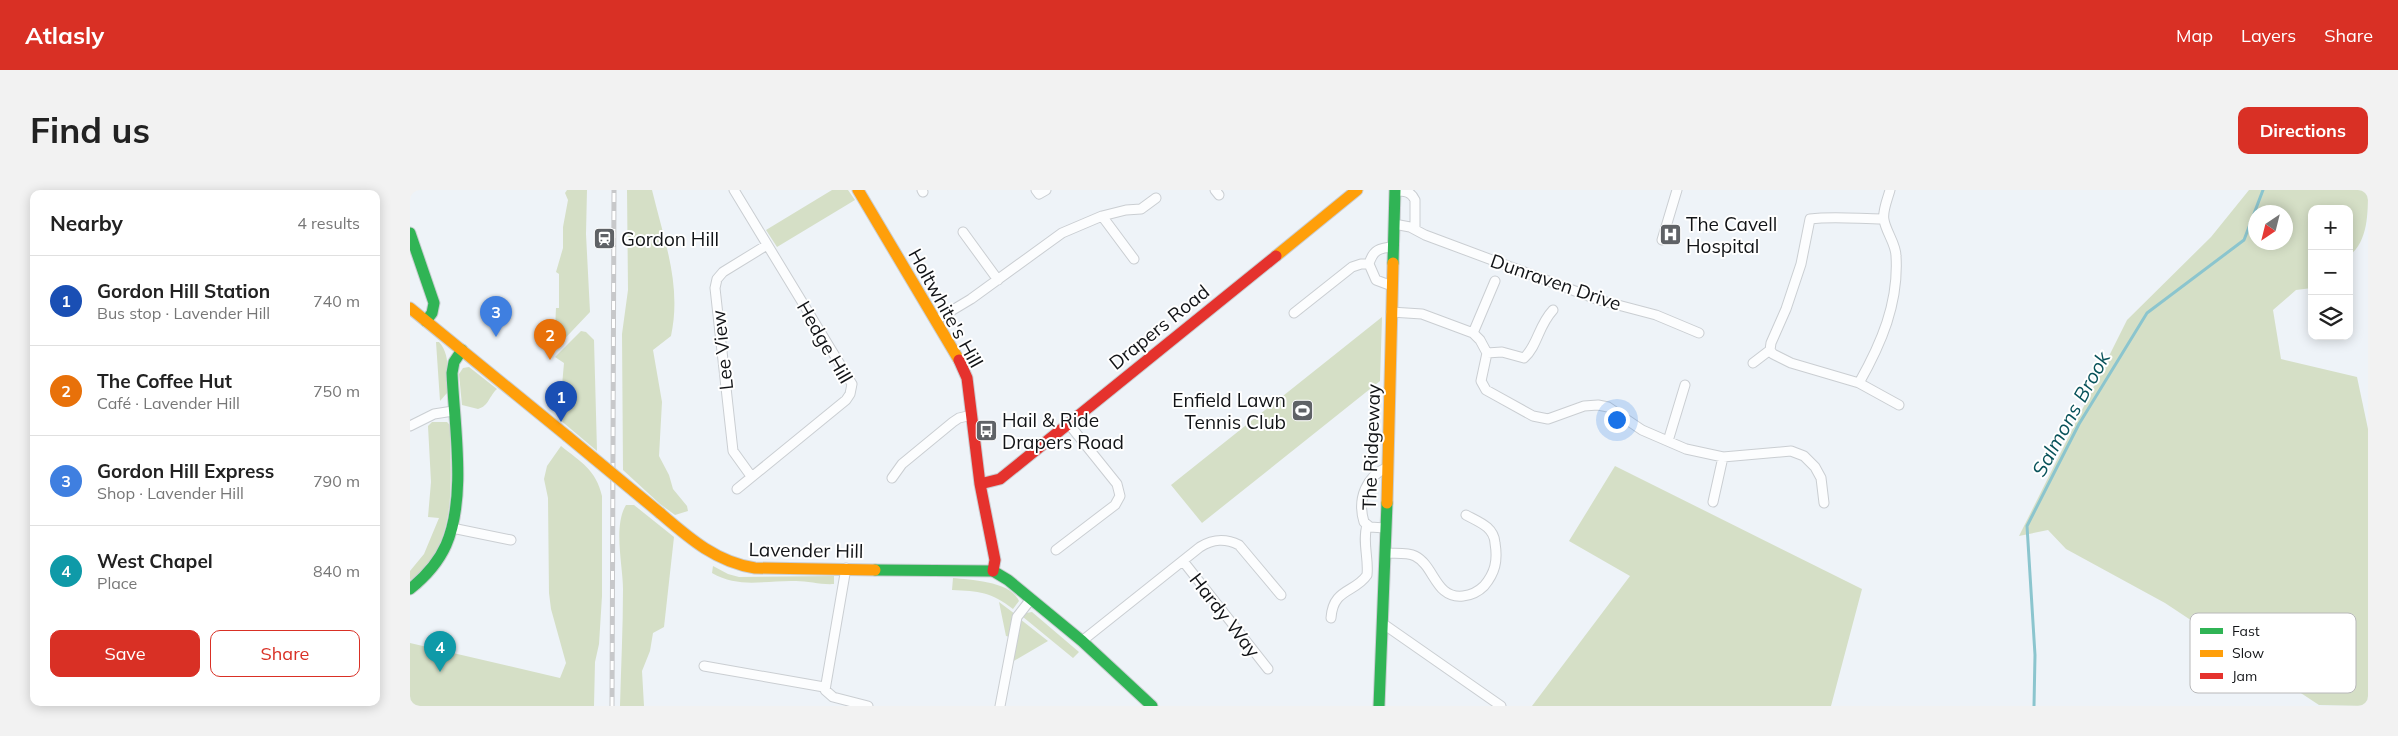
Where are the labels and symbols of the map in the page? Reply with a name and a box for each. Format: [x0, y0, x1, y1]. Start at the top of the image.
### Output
north arrow [2248, 205, 2293, 250]
place label: The Cavell Hospital [1686, 212, 1777, 258]
hospital icon: The Cavell Hospital [1658, 223, 1682, 247]
station icon: Gordon Hill [593, 227, 617, 251]
place label: Gordon Hill [621, 227, 719, 251]
street label: Holtwhite's Hill [903, 244, 989, 372]
street label: Dunraven Drive [1487, 248, 1625, 316]
street label: Drapers Road [1104, 279, 1214, 375]
pin: 3 [480, 296, 512, 337]
street label: Hedge Hill [792, 297, 858, 387]
street label: Lee View [706, 309, 738, 391]
pin: 2 [534, 319, 566, 360]
water label: Salmons Brook [2026, 346, 2116, 481]
pin: 1 [545, 381, 577, 422]
street label: The Ridgeway [1357, 383, 1385, 511]
place label: Enfield Lawn Tennis Club [1172, 388, 1286, 434]
sports icon: Enfield Lawn Tennis Club [1290, 399, 1314, 423]
your location [1604, 407, 1630, 433]
place label: Hail & Ride Drapers Road [1002, 408, 1124, 454]
bus stop icon: Hail & Ride Drapers Road [974, 419, 998, 443]
street label: Lavender Hill [748, 537, 864, 563]
street label: Hardy Way [1185, 568, 1265, 662]
legend [2190, 613, 2356, 693]
text: Fast [2232, 622, 2260, 640]
pin: 4 [424, 631, 456, 672]
text: Slow [2232, 644, 2264, 662]
text: Jam [2232, 667, 2257, 685]

